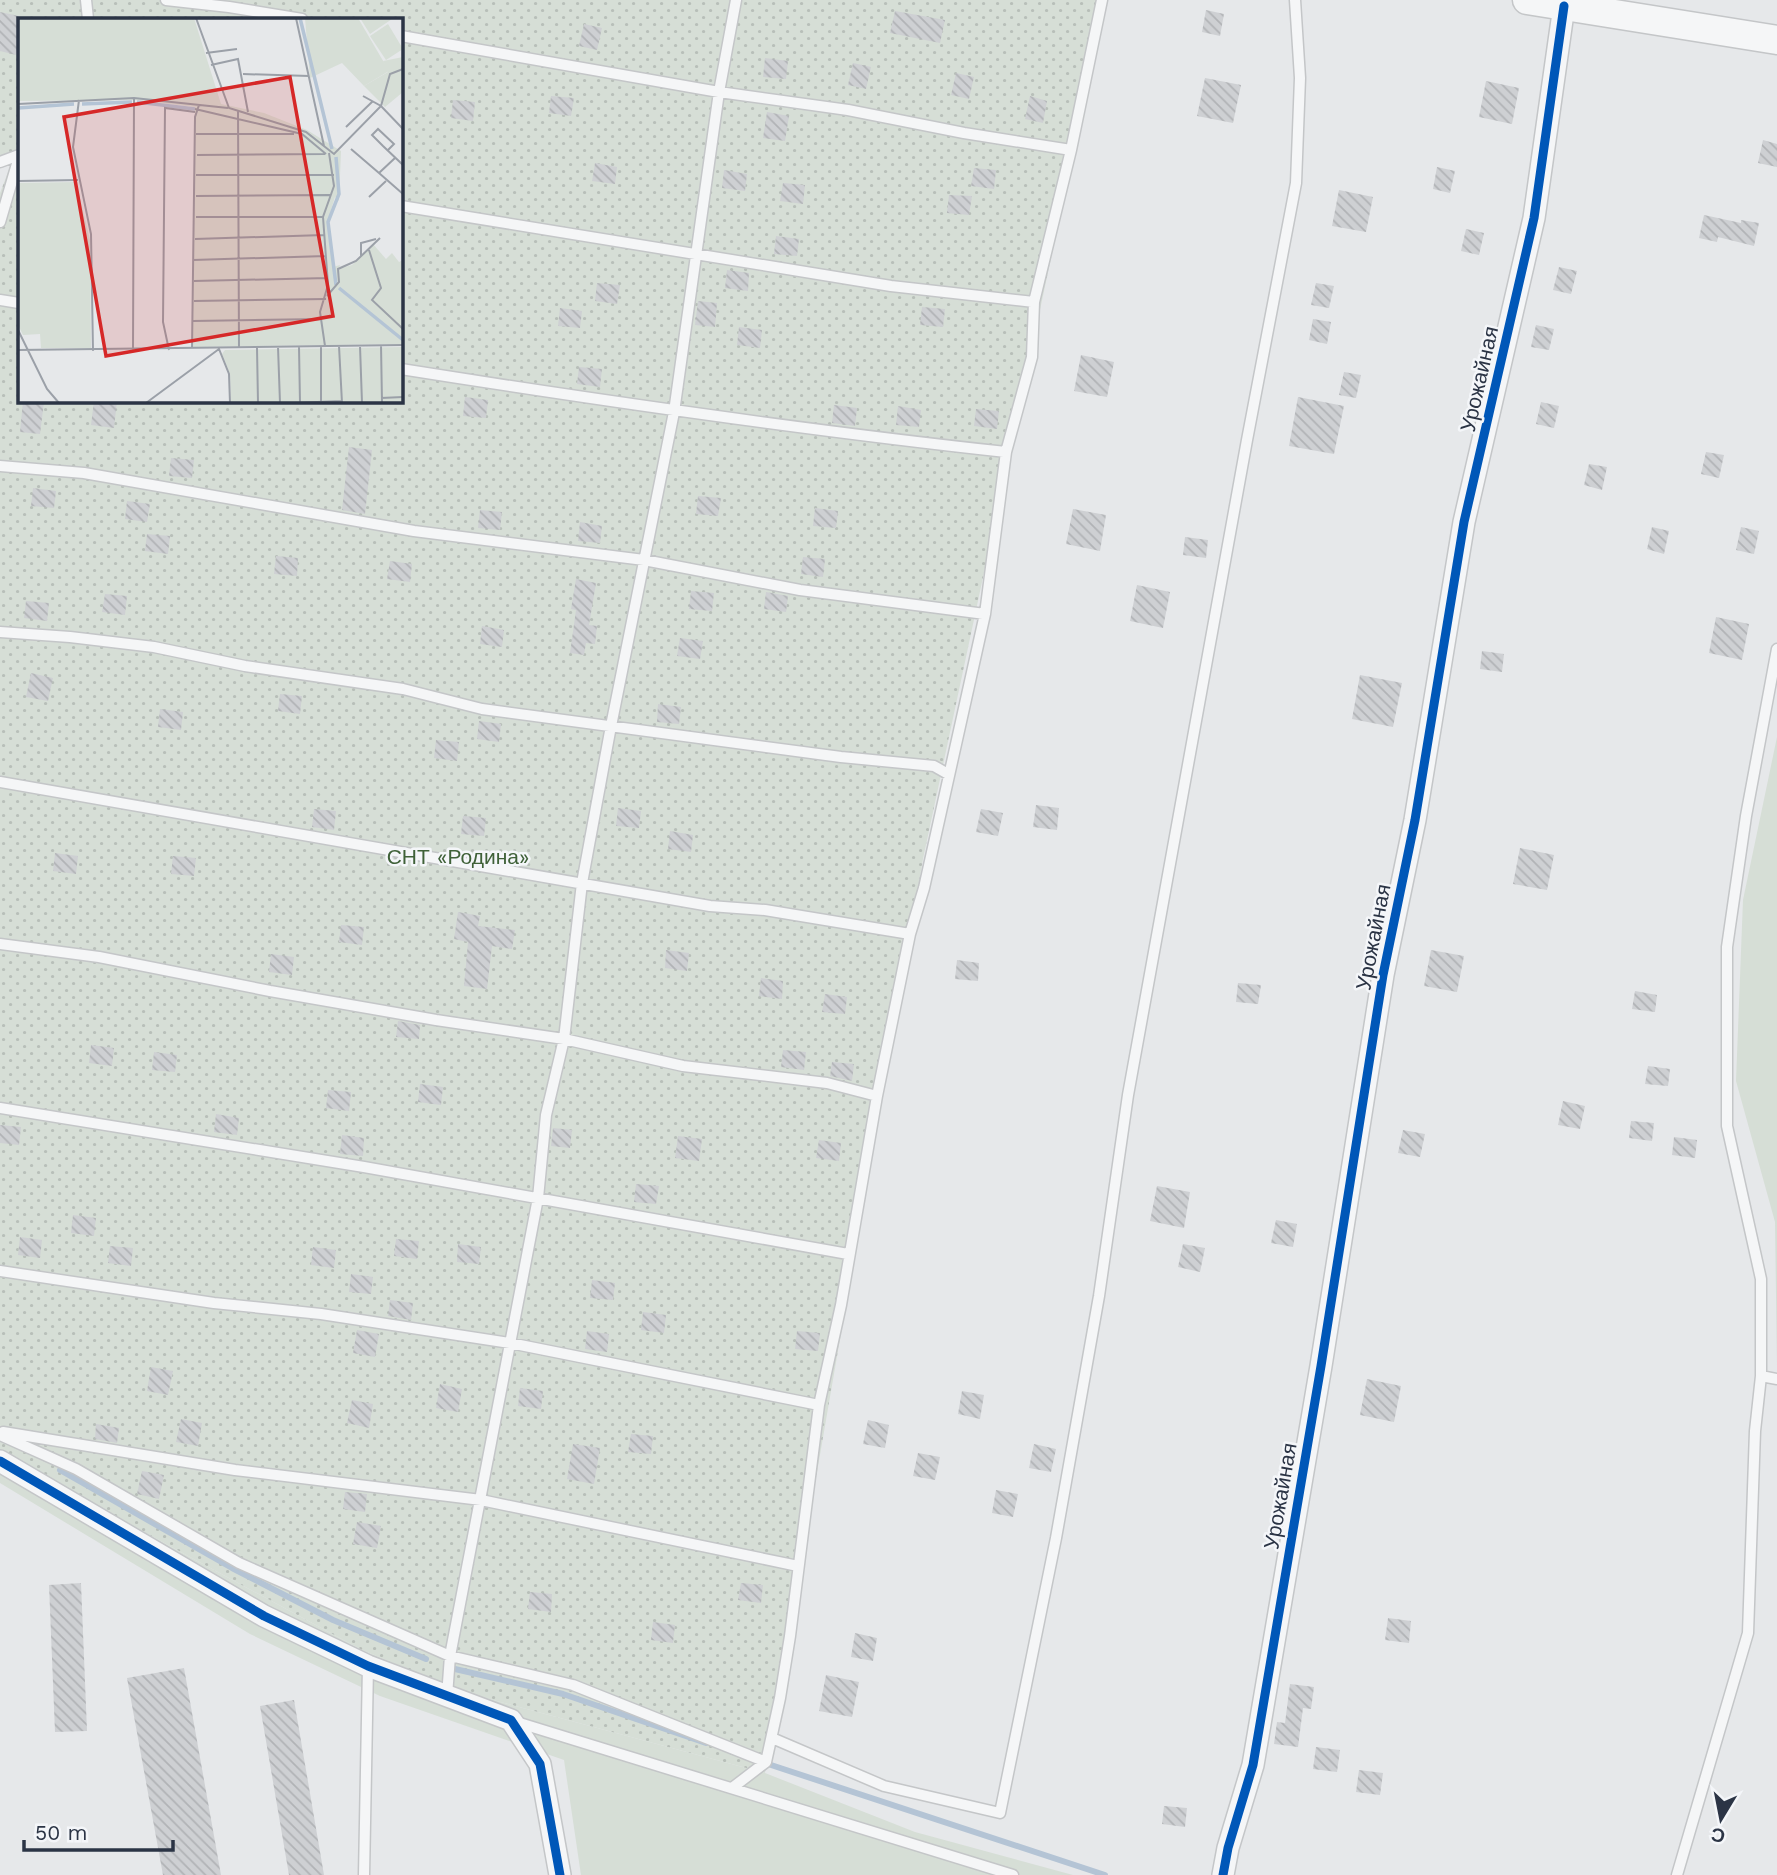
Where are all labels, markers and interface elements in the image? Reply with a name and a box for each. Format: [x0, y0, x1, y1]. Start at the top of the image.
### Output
inset map [18, 18, 402, 402]
street label: Урожайная [1455, 324, 1503, 434]
park label: СНТ «Родина» [387, 844, 529, 869]
street label: Урожайная [1350, 882, 1396, 992]
street label: Урожайная [1258, 1441, 1302, 1551]
north arrow [1686, 1784, 1756, 1854]
scale bar [24, 1808, 173, 1852]
text: 50 m [35, 1820, 87, 1845]
text: С [1709, 1823, 1727, 1848]

